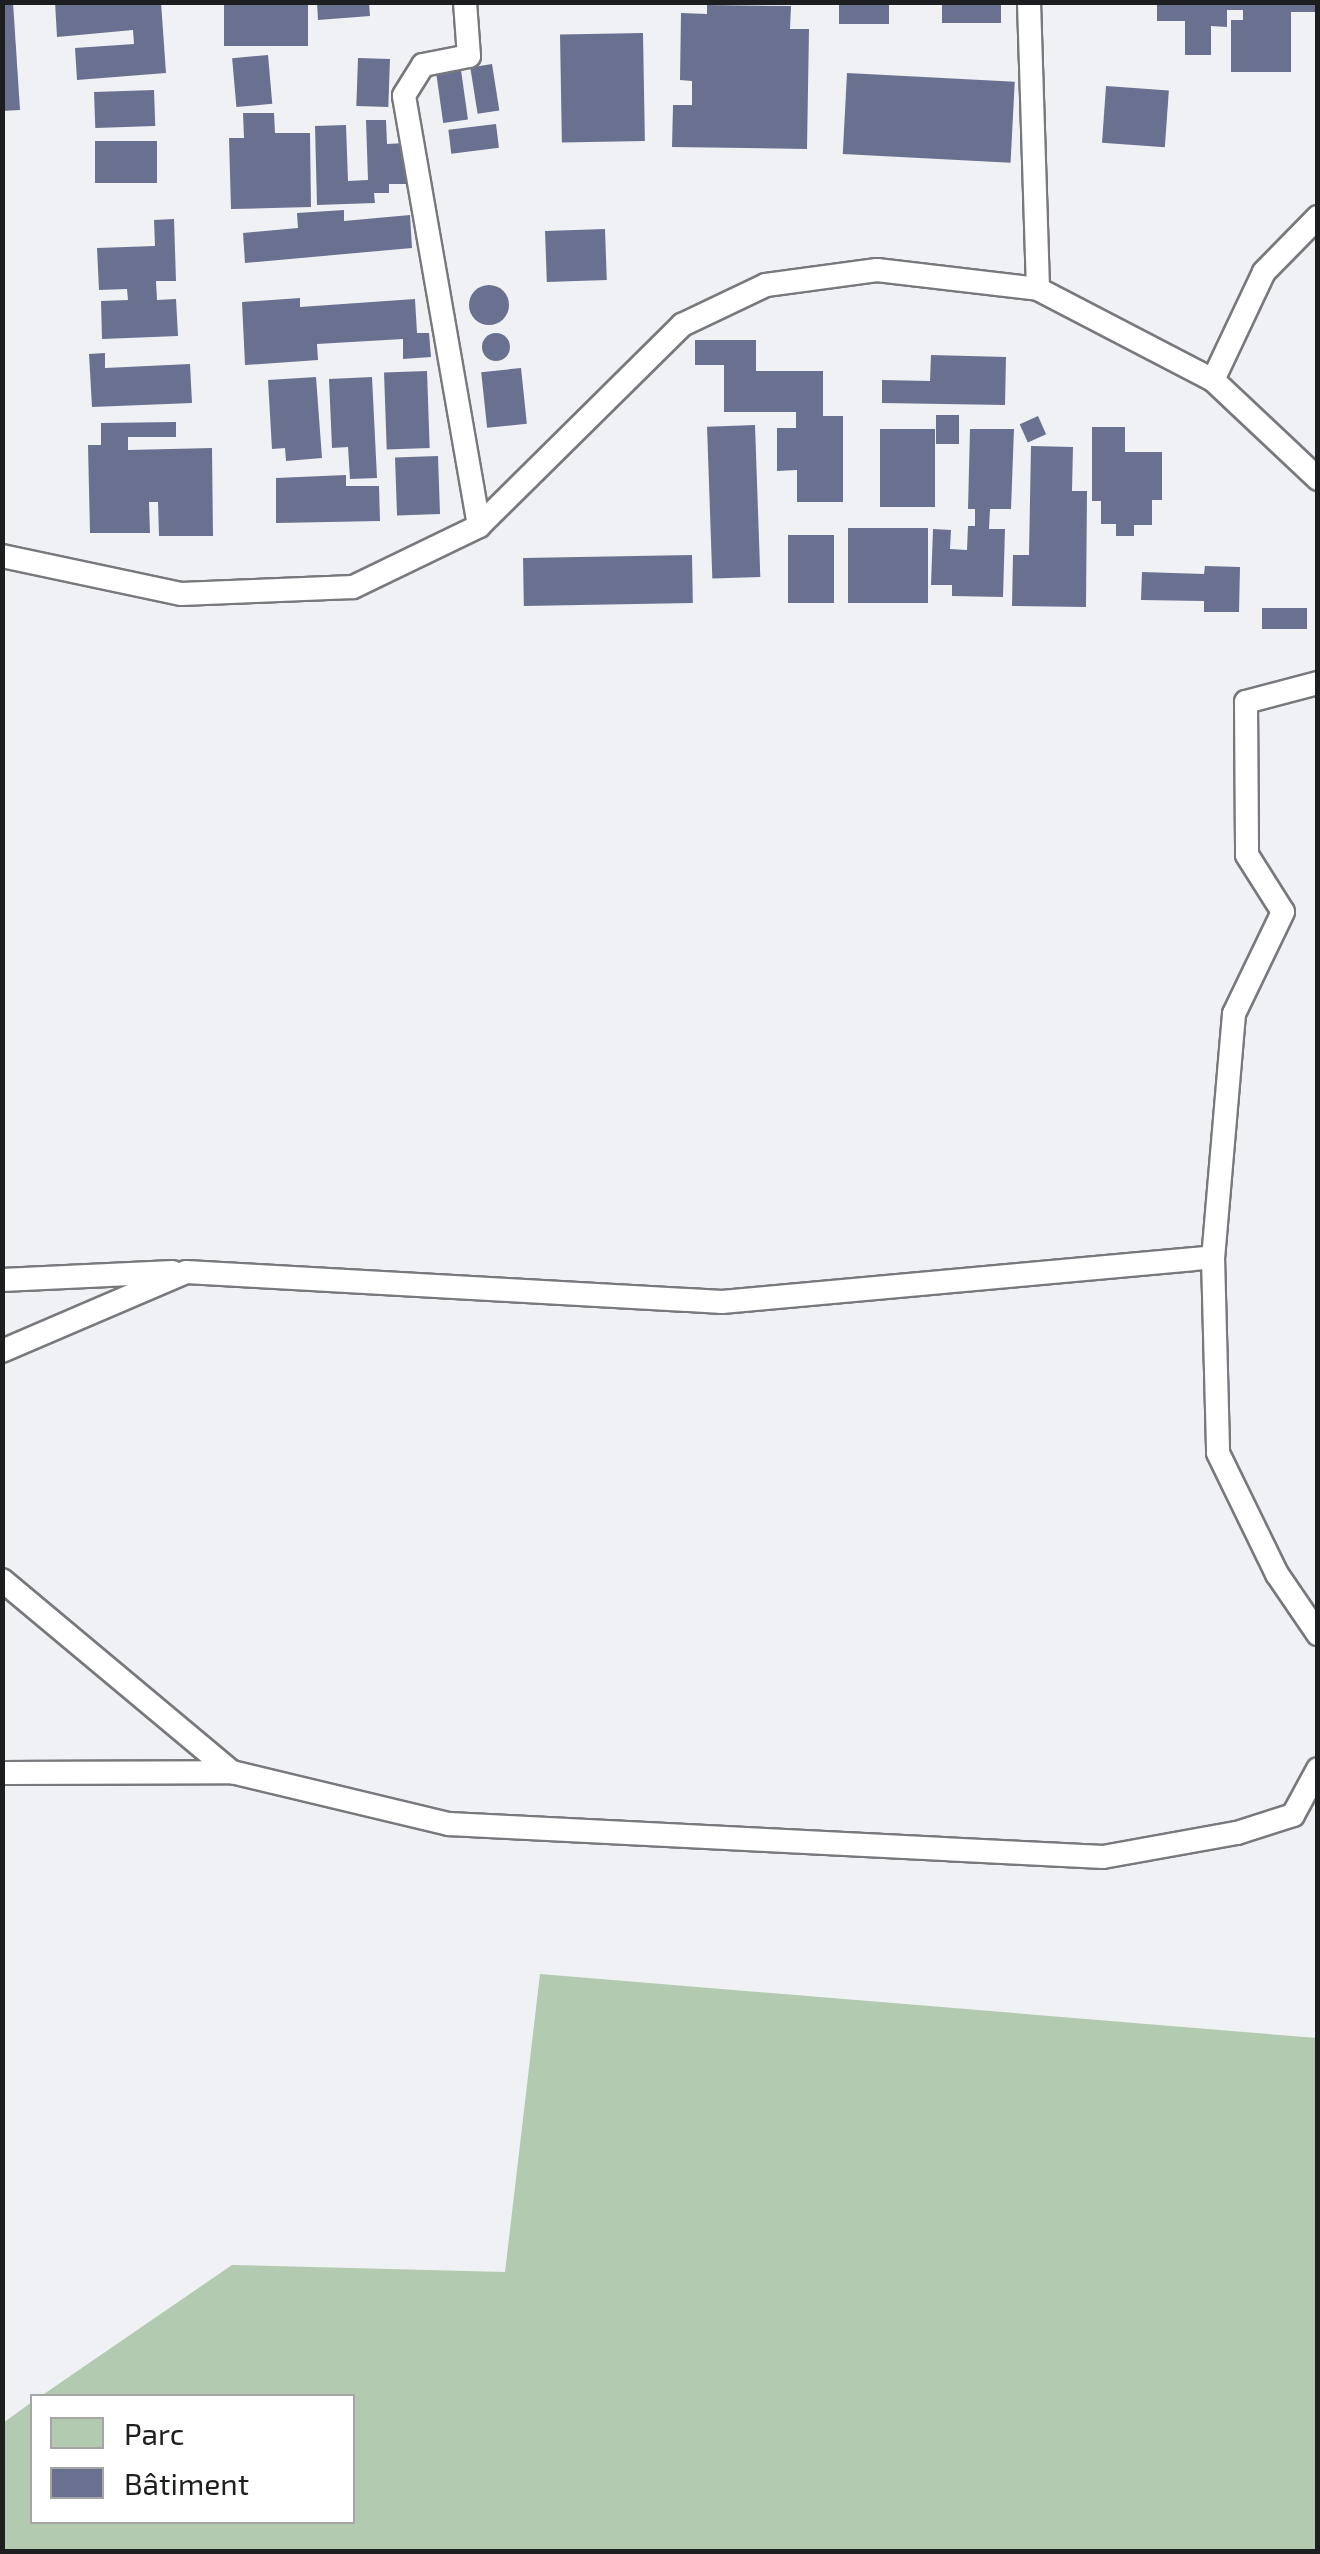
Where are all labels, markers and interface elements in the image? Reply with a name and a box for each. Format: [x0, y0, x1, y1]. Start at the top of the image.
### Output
legend [30, 2394, 355, 2524]
text: Parc [124, 2415, 184, 2451]
text: Bâtiment [124, 2465, 249, 2501]

